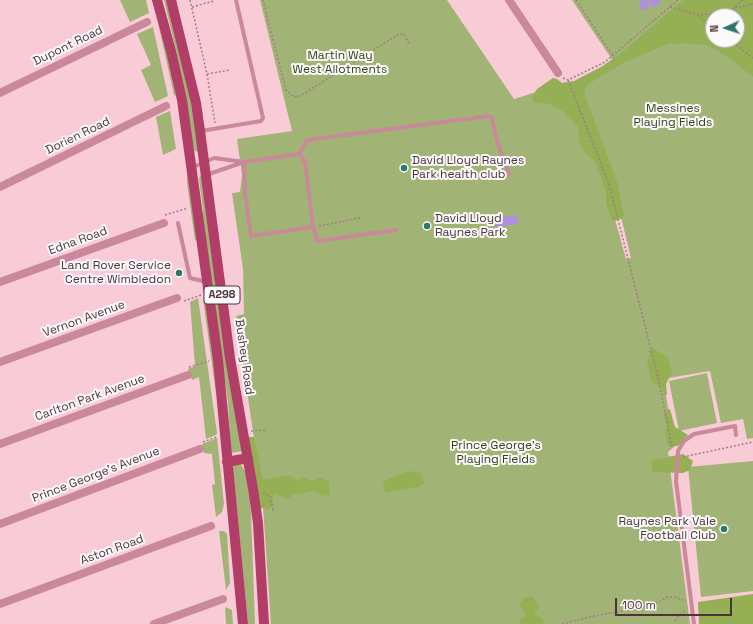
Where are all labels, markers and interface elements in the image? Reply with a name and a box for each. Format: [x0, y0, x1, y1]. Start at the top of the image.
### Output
north arrow [705, 8, 745, 48]
street label: Dupont Road [31, 23, 105, 69]
text: N [707, 25, 721, 33]
park label: Martin Way West Allotments [293, 49, 387, 77]
park label: Messines Playing Fields [634, 102, 712, 130]
street label: Dorien Road [43, 114, 113, 158]
place label: David Lloyd Raynes Park health club [412, 154, 524, 182]
marker: David Lloyd Raynes Park health club [399, 163, 409, 173]
place label: David Lloyd Raynes Park [435, 212, 505, 240]
marker: David Lloyd Raynes Park [422, 221, 432, 231]
street label: Edna Road [47, 224, 109, 258]
place label: Land Rover Service Centre Wimbledon [61, 259, 171, 287]
marker: Land Rover Service Centre Wimbledon [174, 268, 184, 278]
road number: A298 [204, 286, 240, 304]
street label: Vernon Avenue [41, 297, 127, 341]
street label: Bushey Road [232, 318, 256, 396]
street label: Carlton Park Avenue [33, 371, 147, 425]
park label: Prince George's Playing Fields [451, 439, 541, 467]
street label: Prince George's Avenue [30, 444, 162, 506]
place label: Raynes Park Vale Football Club [618, 515, 716, 543]
marker: Raynes Park Vale Football Club [719, 524, 729, 534]
street label: Aston Road [78, 532, 146, 568]
scale bar [617, 590, 734, 616]
text: 100 m [622, 597, 656, 613]

